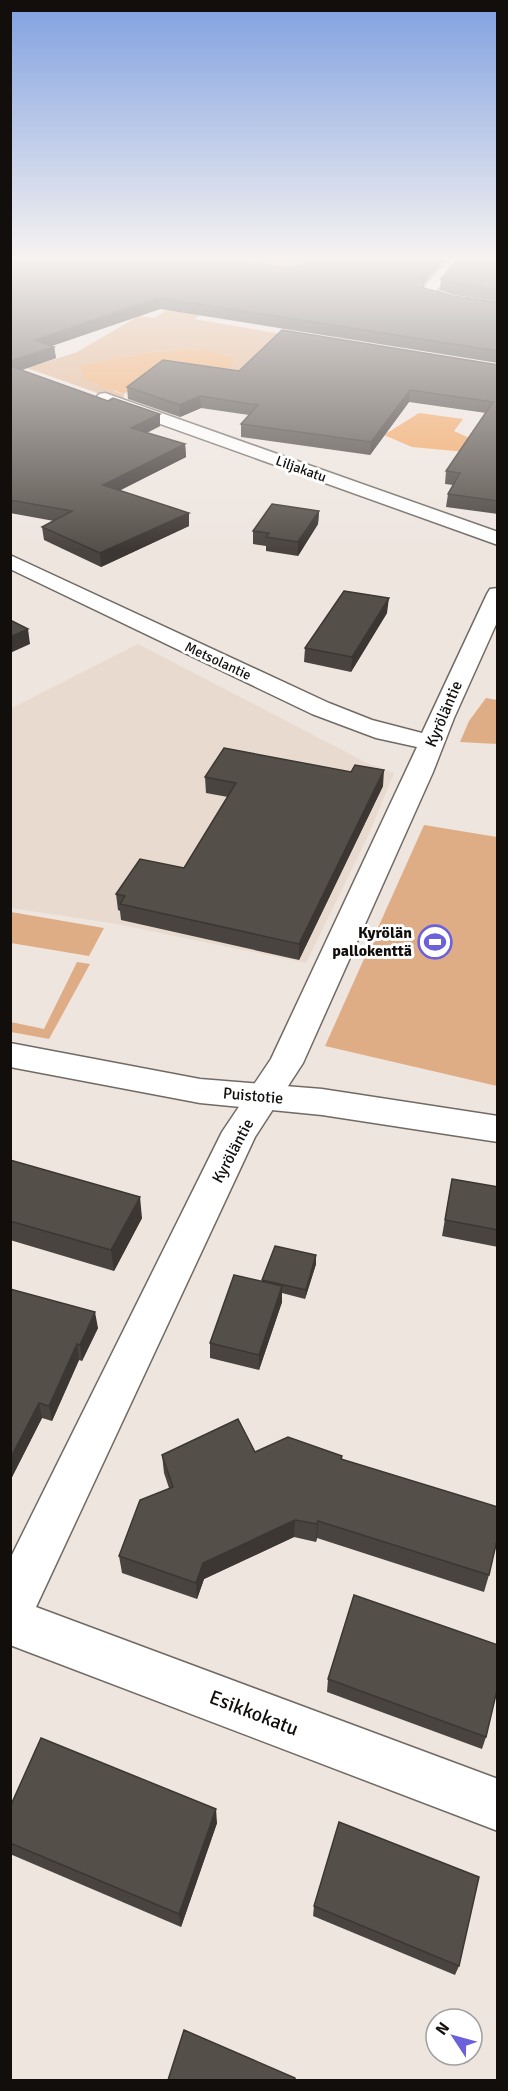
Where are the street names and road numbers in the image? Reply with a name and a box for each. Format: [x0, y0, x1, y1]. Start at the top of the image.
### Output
street label: Liljakatu [273, 452, 329, 486]
street label: Metsolantie [182, 638, 254, 684]
street label: Kyröläntie [421, 678, 467, 750]
street label: Puistotie [222, 1083, 284, 1109]
street label: Kyröläntie [208, 1115, 258, 1187]
street label: Esikkokatu [206, 1685, 302, 1741]

